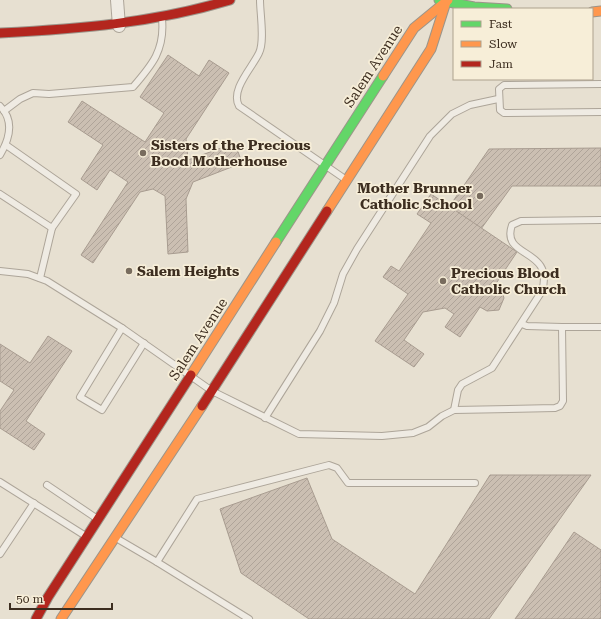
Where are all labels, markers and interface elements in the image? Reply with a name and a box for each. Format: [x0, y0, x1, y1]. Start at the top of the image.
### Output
legend [453, 8, 593, 80]
text: Fast [489, 17, 513, 31]
street label: Salem Avenue [340, 22, 406, 110]
text: Slow [489, 37, 517, 51]
text: Jam [489, 57, 513, 71]
place label: Sisters of the Precious Bood Motherhouse [151, 137, 310, 169]
marker: Sisters of the Precious Bood Motherhouse [138, 148, 148, 158]
place label: Mother Brunner Catholic School [357, 180, 473, 212]
marker: Mother Brunner Catholic School [475, 191, 485, 201]
place label: Salem Heights [137, 263, 239, 279]
place label: Precious Blood Catholic Church [451, 265, 567, 297]
marker: Salem Heights [124, 266, 134, 276]
marker: Precious Blood Catholic Church [438, 276, 448, 286]
street label: Salem Avenue [165, 295, 231, 383]
scale bar [10, 585, 112, 611]
text: 50 m [16, 592, 43, 606]

